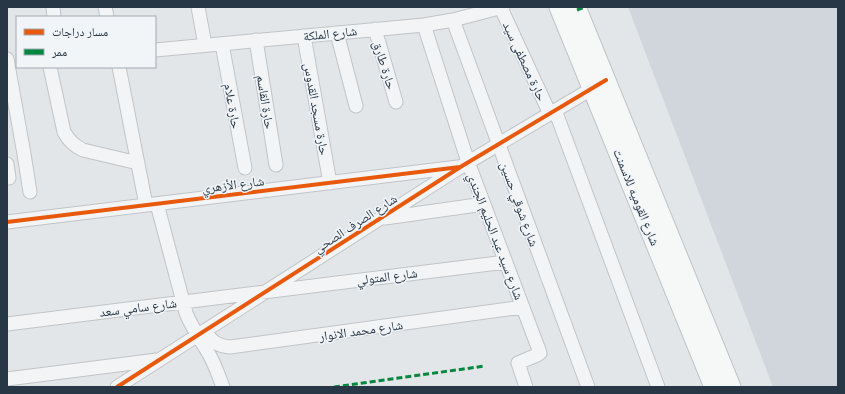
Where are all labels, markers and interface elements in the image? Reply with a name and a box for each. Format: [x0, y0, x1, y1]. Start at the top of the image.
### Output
legend [16, 16, 156, 68]
street label: حارة مصطفى سيد [499, 19, 550, 104]
street label: شارع الملكة [302, 22, 358, 46]
text: مسار دراجات [52, 24, 108, 39]
street label: حارة طارق [369, 39, 400, 92]
text: ممر [51, 44, 67, 59]
street label: حارة مسجد القدوس [300, 61, 333, 157]
street label: حارة القاسم [253, 74, 278, 130]
street label: حارة علام [220, 82, 245, 130]
street label: شارع القوميه للاسمنت [608, 146, 664, 249]
street label: شارع شوقي حسين [494, 159, 543, 250]
street label: شارع سيد عبد الحليم الجندي [461, 170, 528, 303]
street label: شارع الأزهري [201, 172, 265, 199]
street label: شارع الصرف الصحي [310, 190, 402, 259]
street label: شارع المتولي [356, 264, 419, 291]
street label: شارع سامي سعد [98, 294, 178, 323]
street label: شارع محمد الانوار [317, 316, 404, 346]

